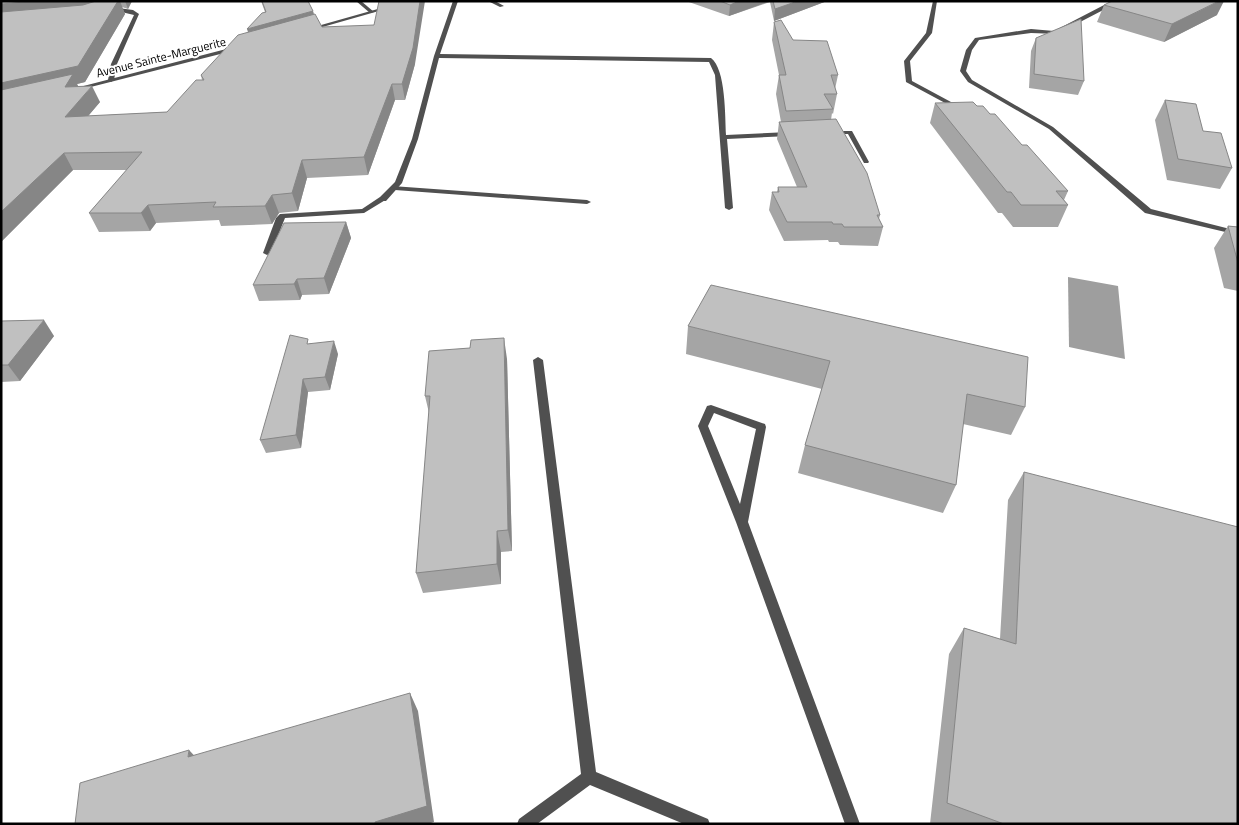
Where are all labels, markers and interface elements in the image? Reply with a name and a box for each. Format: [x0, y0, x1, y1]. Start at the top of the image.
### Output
street label: Avenue Sainte-Marguerite [94, 32, 228, 82]

